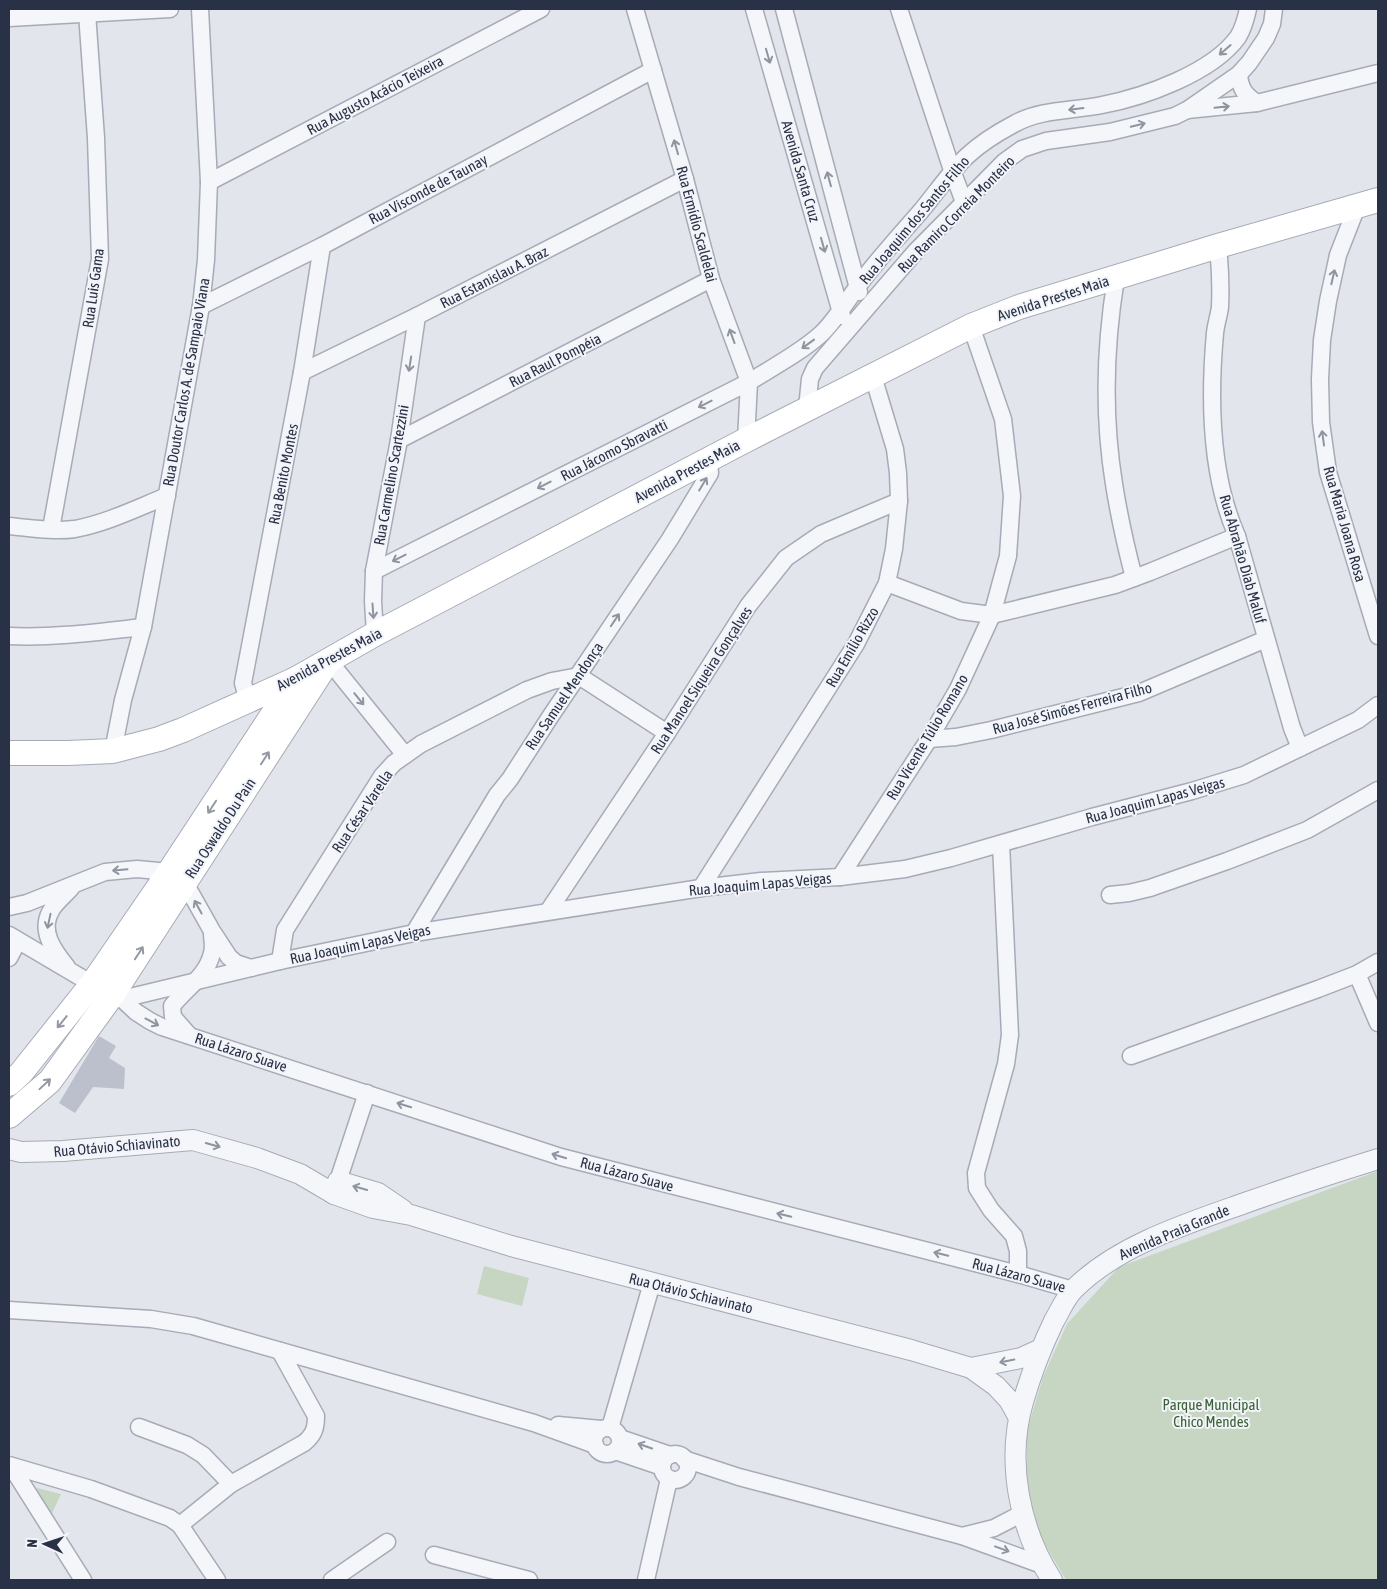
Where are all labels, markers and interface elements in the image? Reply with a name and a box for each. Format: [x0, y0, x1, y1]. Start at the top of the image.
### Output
one-way arrow [1218, 44, 1231, 56]
one-way arrow [764, 47, 773, 63]
street label: Rua Augusto Acácio Teixeira [304, 52, 446, 138]
one-way arrow [1214, 102, 1230, 112]
one-way arrow [1068, 104, 1084, 114]
street label: Avenida Santa Cruz [778, 118, 824, 224]
one-way arrow [1130, 120, 1146, 129]
one-way arrow [671, 140, 680, 156]
street label: Rua Visconde de Taunay [366, 151, 490, 227]
street label: Rua Ramiro Correia Monteiro [894, 152, 1018, 276]
street label: Rua Joaquim dos Santos Filho [856, 153, 972, 287]
street label: Rua Ermídio Scaldelai [673, 164, 721, 284]
one-way arrow [824, 172, 834, 188]
one-way arrow [818, 237, 828, 253]
street label: Rua Estanislau A. Braz [437, 242, 551, 312]
street label: Rua Luis Gama [79, 247, 107, 329]
one-way arrow [1329, 269, 1338, 285]
street label: Avenida Prestes Maia [995, 272, 1111, 324]
street label: Rua Doutor Carlos A. de Sampaio Viana [159, 276, 213, 488]
one-way arrow [727, 329, 736, 345]
street label: Rua Raul Pompéia [506, 330, 604, 390]
one-way arrow [801, 339, 815, 349]
one-way arrow [405, 355, 415, 371]
one-way arrow [698, 400, 713, 409]
street label: Rua Carmelino Scartezzini [370, 403, 412, 547]
street label: Rua Jácomo Sbravatti [558, 416, 670, 484]
street label: Rua Benito Montes [265, 422, 301, 526]
one-way arrow [1318, 430, 1328, 446]
street label: Avenida Prestes Maia [631, 436, 743, 506]
street label: Rua Maria Joana Rosa [1320, 464, 1370, 584]
one-way arrow [699, 478, 709, 492]
one-way arrow [537, 481, 552, 490]
street label: Rua Abrahão Diab Maluf [1216, 493, 1270, 625]
one-way arrow [392, 554, 407, 563]
one-way arrow [369, 602, 378, 618]
street label: Rua Manoel Siqueira Gonçalves [647, 603, 755, 757]
street label: Rua Emílio Rizzo [822, 604, 882, 690]
one-way arrow [610, 614, 620, 628]
street label: Avenida Prestes Maia [273, 624, 385, 694]
street label: Rua Samuel Mendonça [522, 639, 606, 753]
street label: Rua Vicente Túlio Romano [883, 671, 971, 803]
street label: Rua José Simões Ferreira Filho [991, 679, 1153, 737]
one-way arrow [354, 692, 365, 705]
one-way arrow [261, 752, 271, 766]
street label: Rua César Varella [328, 766, 396, 856]
street label: Rua Joaquim Lapas Veigas [1084, 773, 1226, 827]
street label: Rua Oswaldo Du Pain [181, 775, 259, 881]
one-way arrow [206, 800, 217, 814]
one-way arrow [112, 865, 128, 875]
street label: Rua Joaquim Lapas Veigas [688, 869, 832, 899]
one-way arrow [193, 900, 203, 914]
one-way arrow [43, 913, 53, 929]
street label: Rua Joaquim Lapas Veigas [288, 921, 432, 967]
one-way arrow [134, 947, 144, 961]
one-way arrow [56, 1015, 67, 1028]
one-way arrow [144, 1018, 159, 1027]
street label: Rua Lázaro Suave [193, 1029, 289, 1075]
one-way arrow [39, 1078, 52, 1090]
one-way arrow [397, 1100, 413, 1110]
street label: Rua Otávio Schiavinato [53, 1132, 181, 1160]
one-way arrow [205, 1141, 221, 1151]
one-way arrow [551, 1150, 567, 1160]
street label: Rua Lázaro Suave [579, 1153, 676, 1195]
one-way arrow [353, 1182, 369, 1192]
street label: Avenida Praia Grande [1116, 1201, 1232, 1263]
one-way arrow [776, 1209, 792, 1219]
one-way arrow [934, 1249, 950, 1258]
street label: Rua Lázaro Suave [971, 1254, 1068, 1296]
street label: Rua Otávio Schiavinato [627, 1269, 755, 1317]
one-way arrow [999, 1357, 1015, 1366]
park label: Parque Municipal Chico Mendes [1163, 1396, 1259, 1430]
one-way arrow [638, 1441, 653, 1450]
north arrow [20, 1519, 70, 1569]
text: N [24, 1539, 40, 1548]
one-way arrow [994, 1545, 1010, 1554]

